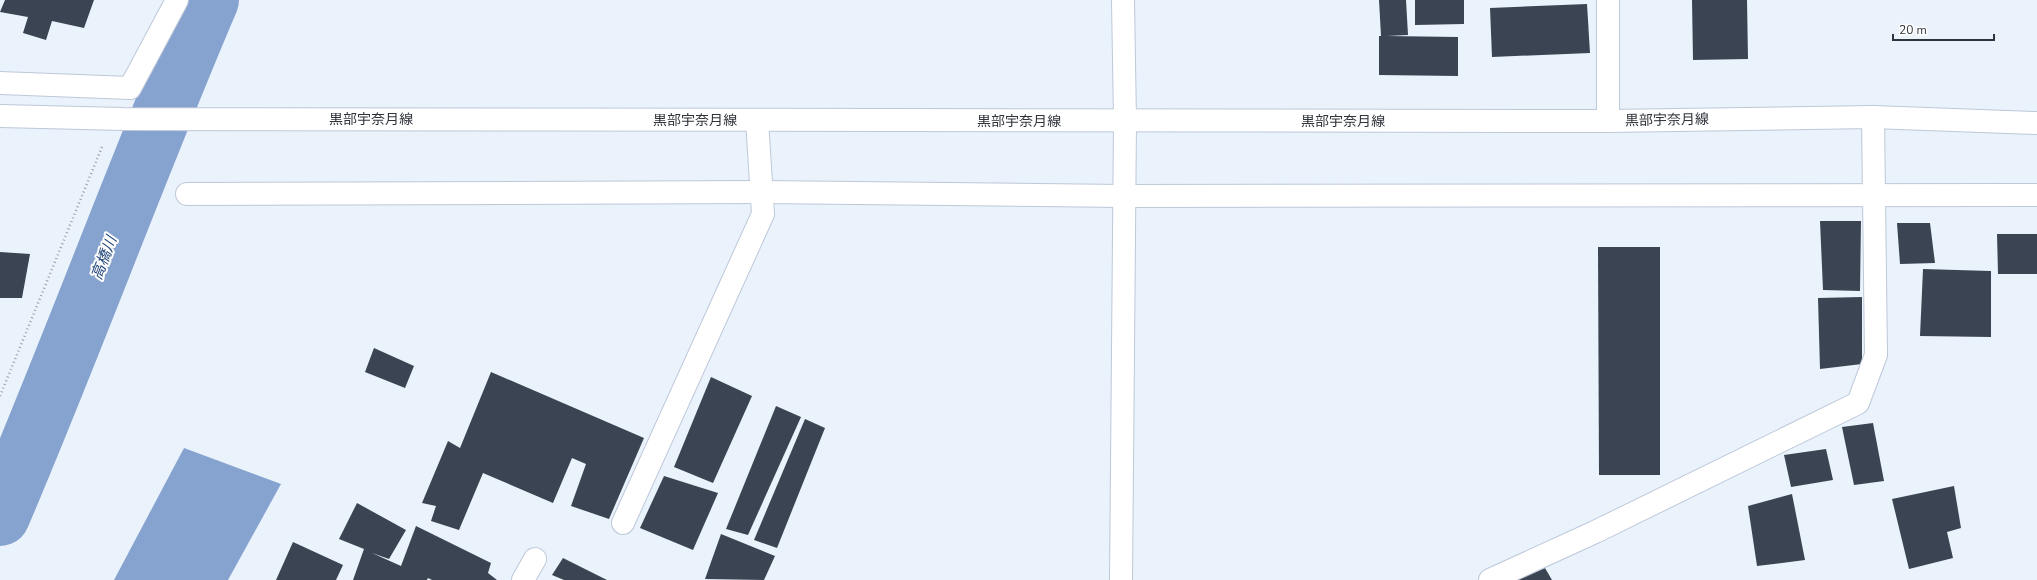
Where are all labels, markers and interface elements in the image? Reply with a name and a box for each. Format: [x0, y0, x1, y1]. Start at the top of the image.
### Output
scale bar [1893, 16, 1994, 42]
text: 20 m [1899, 22, 1927, 38]
street label: 黒部宇奈月線 [329, 110, 413, 129]
street label: 黒部宇奈月線 [1625, 110, 1709, 130]
street label: 黒部宇奈月線 [653, 111, 737, 130]
street label: 黒部宇奈月線 [977, 112, 1061, 131]
street label: 黒部宇奈月線 [1301, 112, 1385, 131]
water label: 高橋川 [87, 232, 122, 283]

